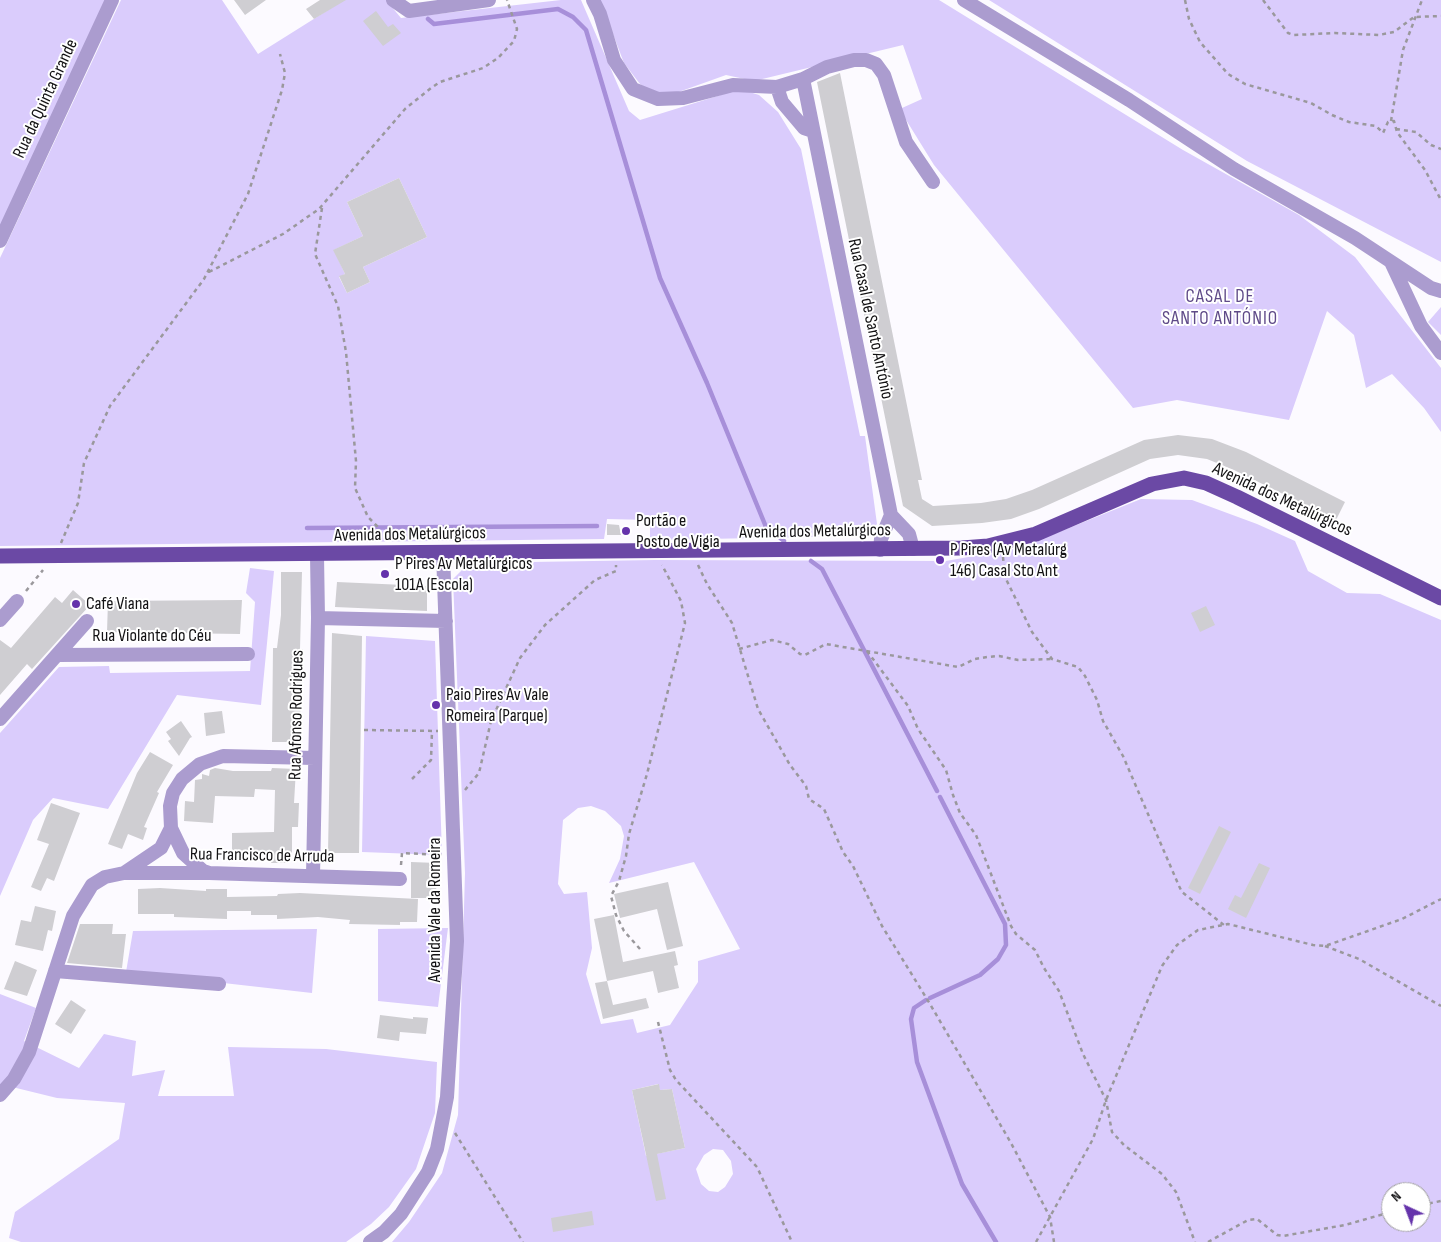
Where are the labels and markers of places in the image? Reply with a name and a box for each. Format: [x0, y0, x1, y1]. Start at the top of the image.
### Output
place label: Portão e Posto de Vigia [636, 510, 720, 552]
marker: Portão e Posto de Vigia [620, 525, 632, 537]
place label: P Pires (Av Metalúrg 146) Casal Sto Ant [950, 539, 1067, 582]
place label: P Pires Av Metalúrgicos 101A (Escola) [395, 553, 533, 596]
marker: P Pires (Av Metalúrg 146) Casal Sto Ant [934, 554, 946, 566]
marker: P Pires Av Metalúrgicos 101A (Escola) [379, 568, 391, 580]
place label: Café Viana [86, 593, 149, 615]
marker: Café Viana [70, 598, 82, 610]
place label: Paio Pires Av Vale Romeira (Parque) [446, 684, 549, 726]
marker: Paio Pires Av Vale Romeira (Parque) [430, 699, 442, 711]

